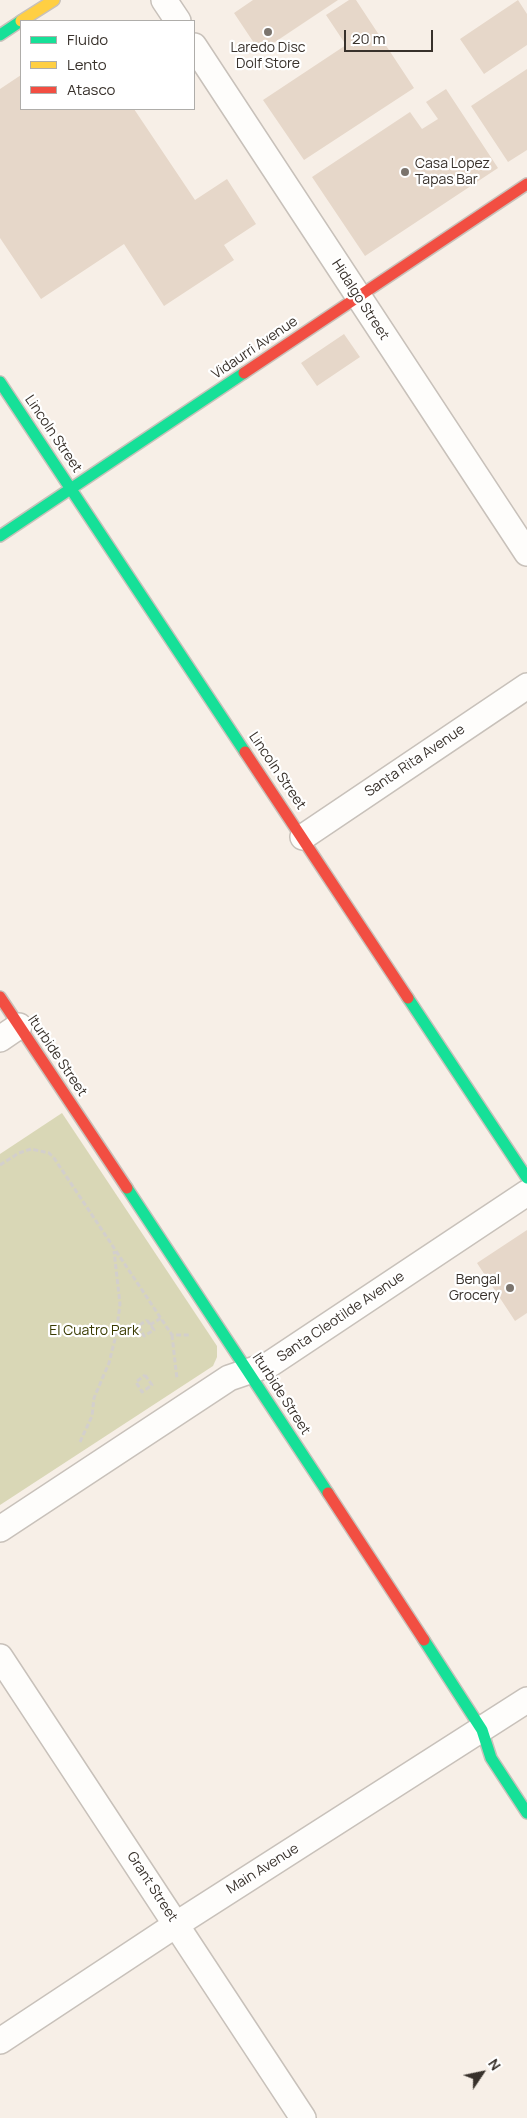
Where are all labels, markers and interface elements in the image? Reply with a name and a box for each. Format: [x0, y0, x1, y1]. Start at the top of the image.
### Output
legend [20, 20, 195, 110]
scale bar [347, 20, 436, 52]
marker: Laredo Disc Dolf Store [262, 26, 274, 38]
text: 20 m [352, 28, 385, 49]
text: Fluido [67, 29, 108, 50]
place label: Laredo Disc Dolf Store [230, 40, 306, 72]
text: Lento [67, 54, 107, 75]
text: Atasco [67, 79, 115, 100]
place label: Casa Lopez Tapas Bar [415, 156, 490, 188]
marker: Casa Lopez Tapas Bar [399, 166, 411, 178]
street label: Hidalgo Street [328, 257, 392, 343]
street label: Vidaurri Avenue [209, 313, 301, 383]
street label: Lincoln Street [21, 392, 85, 476]
street label: Santa Rita Avenue [362, 721, 468, 801]
street label: Lincoln Street [245, 729, 309, 813]
street label: Iturbide Street [24, 1012, 90, 1100]
street label: Santa Cleotilde Avenue [274, 1268, 408, 1366]
place label: Bengal Grocery [449, 1272, 500, 1304]
marker: Bengal Grocery [504, 1282, 516, 1294]
park label: El Cuatro Park [49, 1323, 139, 1339]
street label: Iturbide Street [248, 1350, 314, 1438]
street label: Main Avenue [224, 1840, 302, 1898]
street label: Grant Street [123, 1849, 181, 1925]
north arrow [457, 2048, 507, 2098]
text: N [484, 2055, 506, 2074]

